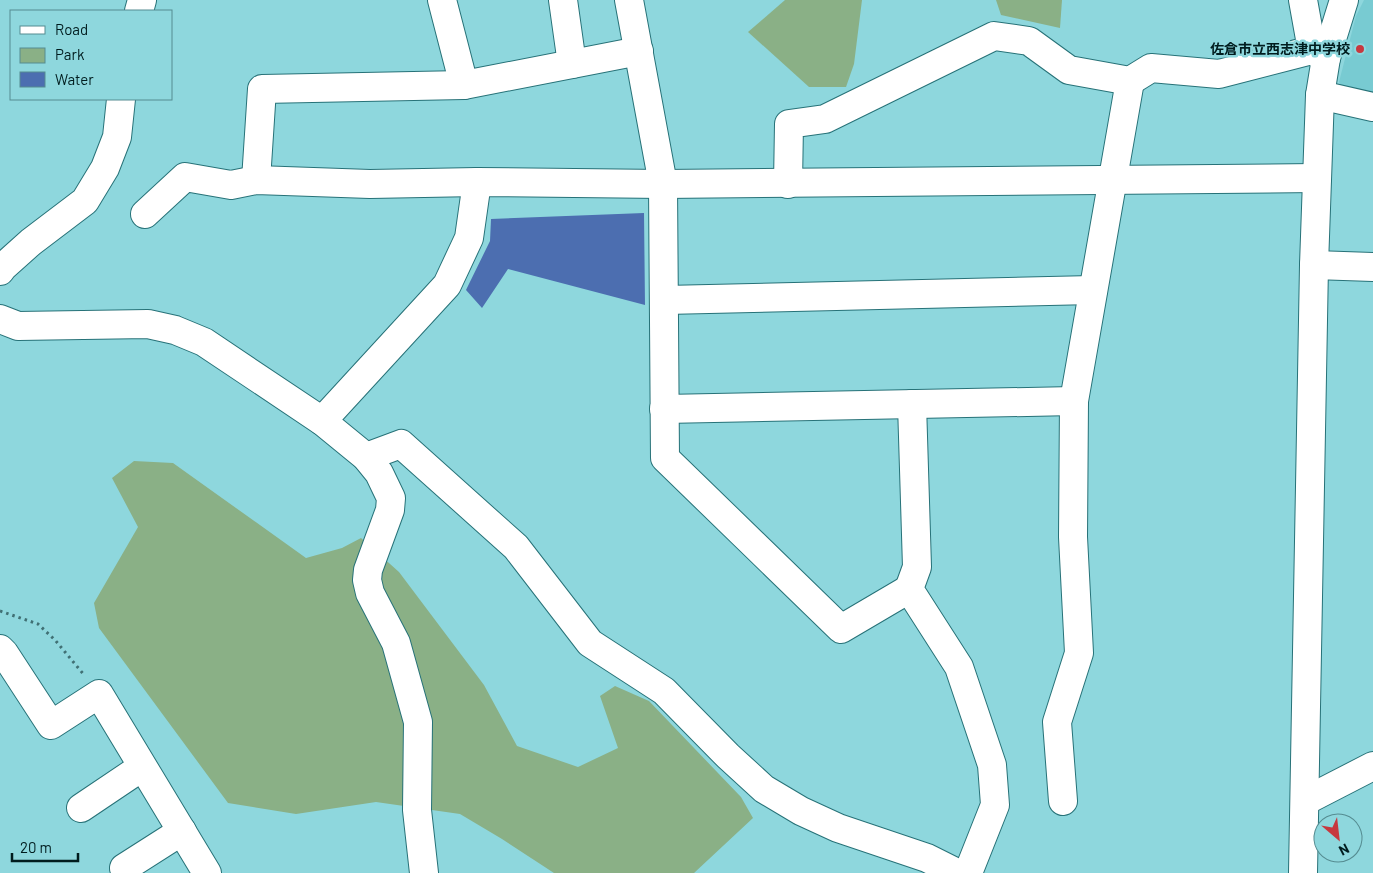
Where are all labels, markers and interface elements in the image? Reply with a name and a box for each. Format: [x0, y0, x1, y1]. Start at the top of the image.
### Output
legend [10, 10, 172, 100]
text: Road [55, 20, 88, 38]
place label: 佐倉市立西志津中学校 [1210, 40, 1350, 57]
marker: 佐倉市立西志津中学校 [1354, 43, 1366, 55]
text: Park [55, 45, 85, 63]
text: Water [55, 70, 94, 88]
north arrow [1313, 813, 1363, 863]
scale bar [12, 830, 79, 862]
text: 20 m [20, 838, 52, 856]
text: N [1336, 840, 1352, 860]

